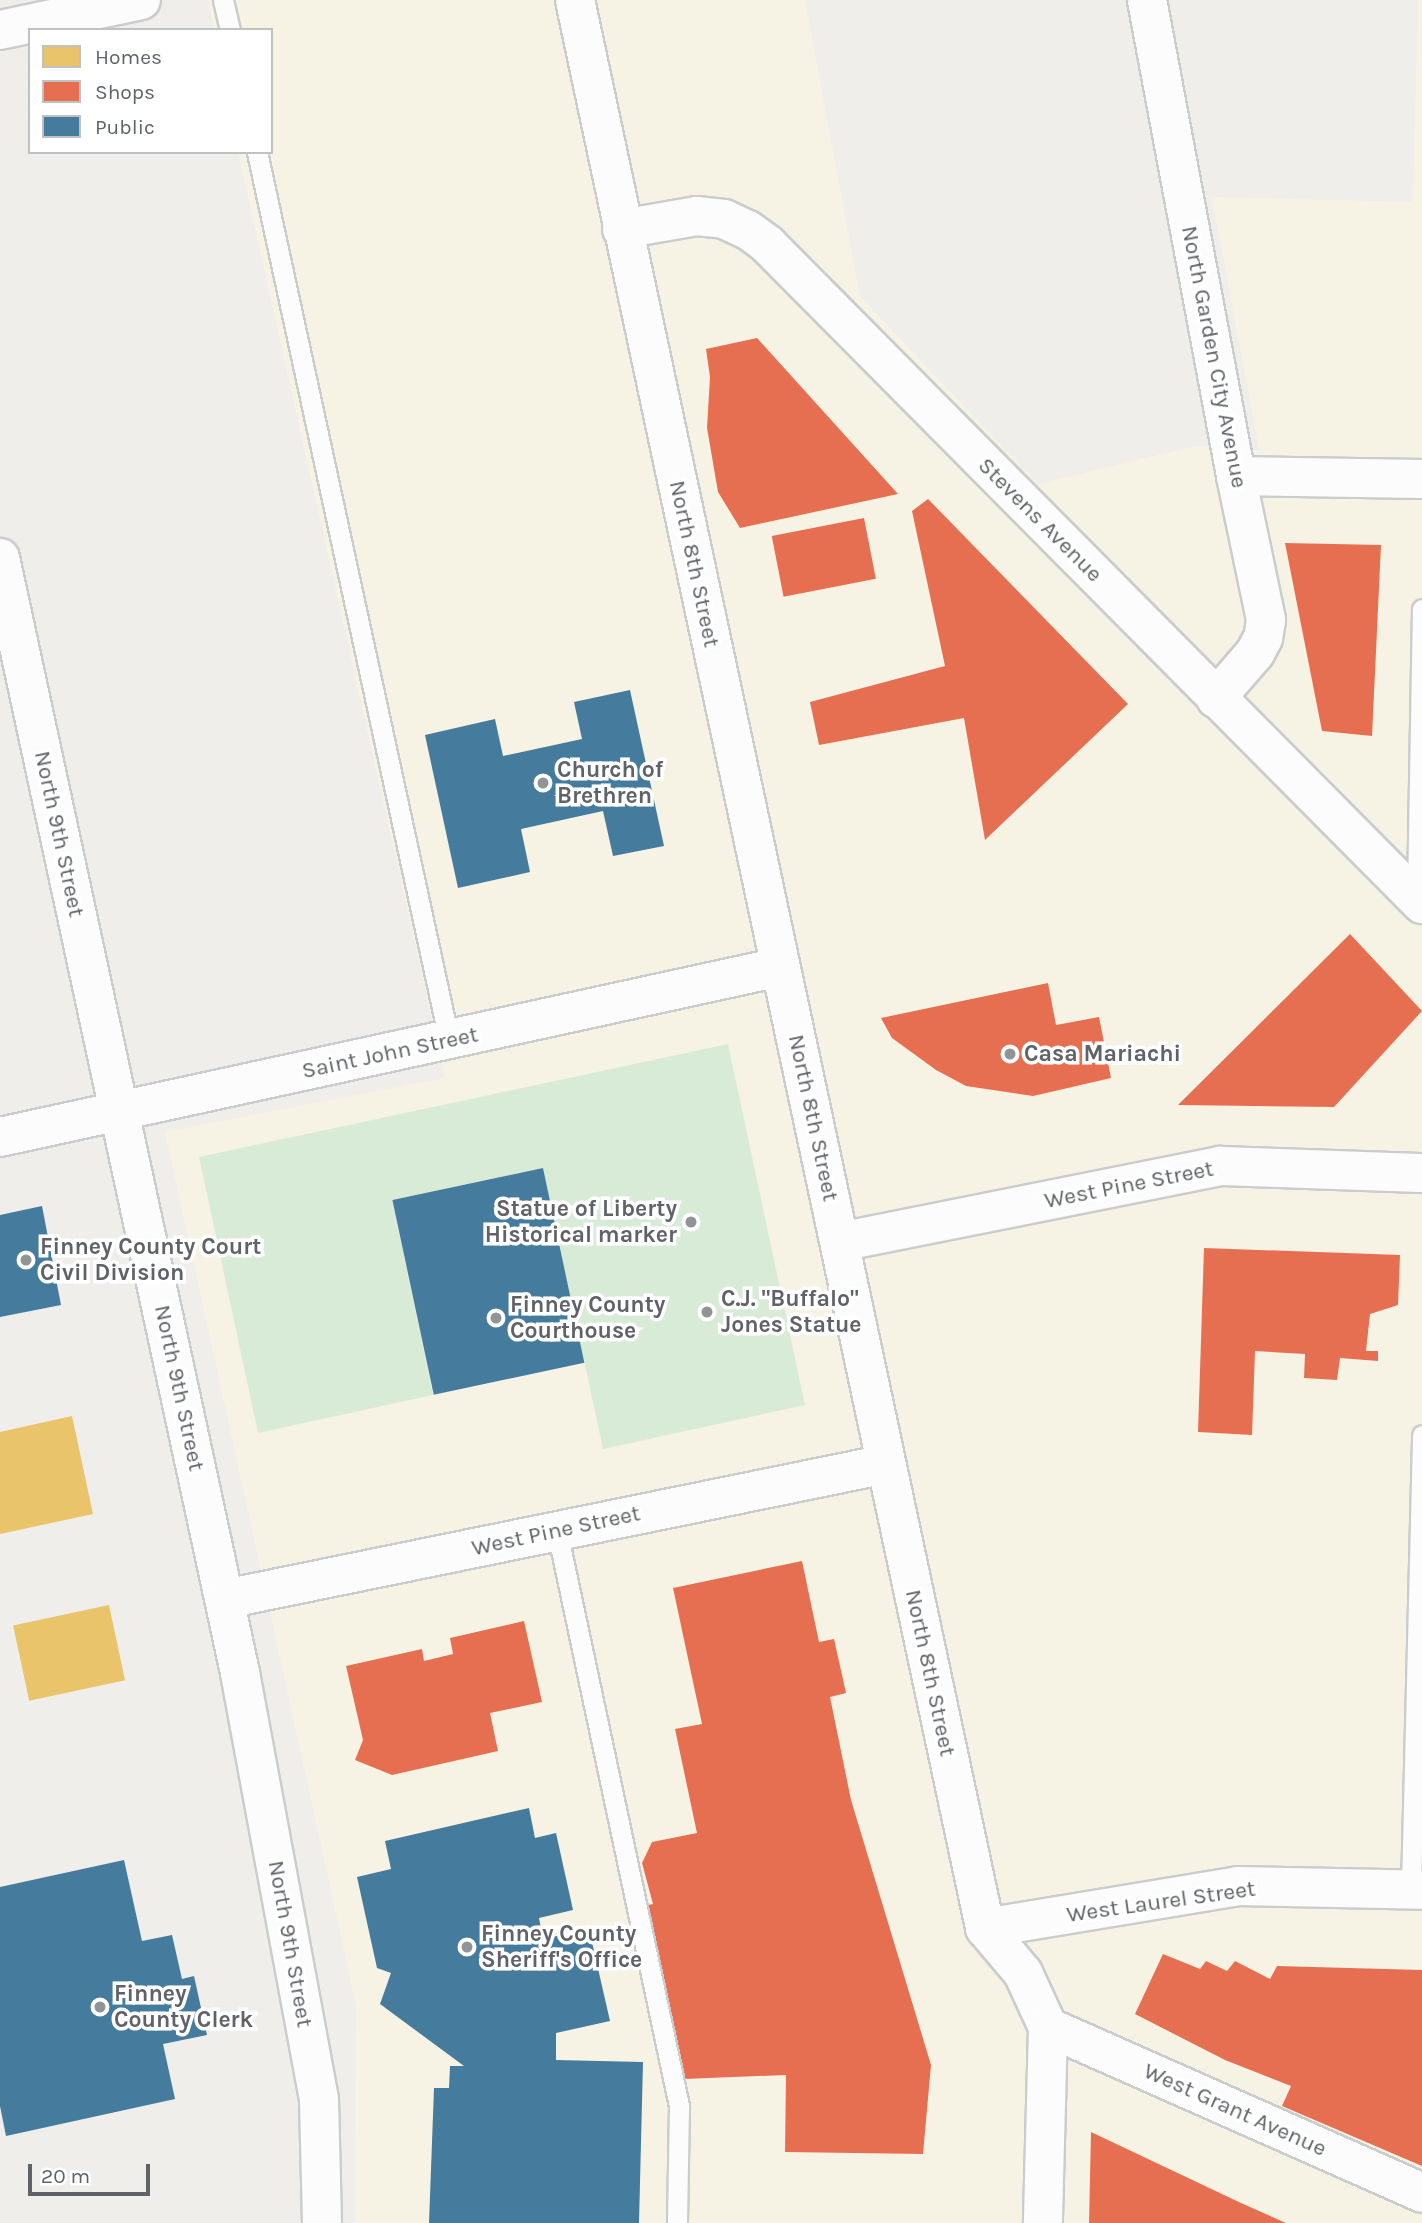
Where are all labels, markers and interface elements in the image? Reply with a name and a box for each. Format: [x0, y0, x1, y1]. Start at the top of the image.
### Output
legend [28, 28, 273, 154]
text: Homes [95, 45, 162, 69]
text: Shops [95, 80, 155, 104]
text: Public [95, 115, 155, 139]
street label: North Garden City Avenue [1175, 223, 1253, 491]
street label: Stevens Avenue [972, 452, 1108, 588]
street label: North 8th Street [663, 478, 725, 650]
street label: North 9th Street [28, 748, 90, 920]
place label: Church of Brethren [557, 756, 663, 810]
marker: Church of Brethren [535, 775, 551, 791]
street label: Saint John Street [299, 1021, 481, 1085]
street label: North 8th Street [782, 1032, 844, 1204]
place label: Casa Mariachi [1024, 1040, 1181, 1068]
marker: Casa Mariachi [1002, 1046, 1018, 1062]
street label: West Pine Street [1042, 1155, 1216, 1215]
place label: Statue of Liberty Historical marker [485, 1195, 677, 1249]
marker: Statue of Liberty Historical marker [683, 1214, 699, 1230]
place label: Finney County Court Civil Division [40, 1233, 261, 1287]
marker: Finney County Court Civil Division [18, 1252, 34, 1268]
place label: C.J. "Buffalo" Jones Statue [721, 1285, 862, 1339]
place label: Finney County Courthouse [510, 1291, 665, 1345]
street label: North 9th Street [148, 1302, 210, 1474]
marker: C.J. "Buffalo" Jones Statue [699, 1304, 715, 1320]
marker: Finney County Courthouse [488, 1310, 504, 1326]
street label: West Pine Street [469, 1500, 643, 1562]
street label: North 8th Street [899, 1587, 961, 1759]
street label: North 9th Street [262, 1858, 318, 2030]
street label: West Laurel Street [1065, 1875, 1257, 1929]
place label: Finney County Sheriff's Office [481, 1920, 642, 1974]
marker: Finney County Sheriff's Office [459, 1939, 475, 1955]
place label: Finney County Clerk [114, 1980, 253, 2034]
marker: Finney County Clerk [92, 1999, 108, 2015]
street label: West Grant Avenue [1139, 2057, 1331, 2163]
scale bar [32, 2150, 154, 2194]
text: 20 m [41, 2164, 90, 2188]

